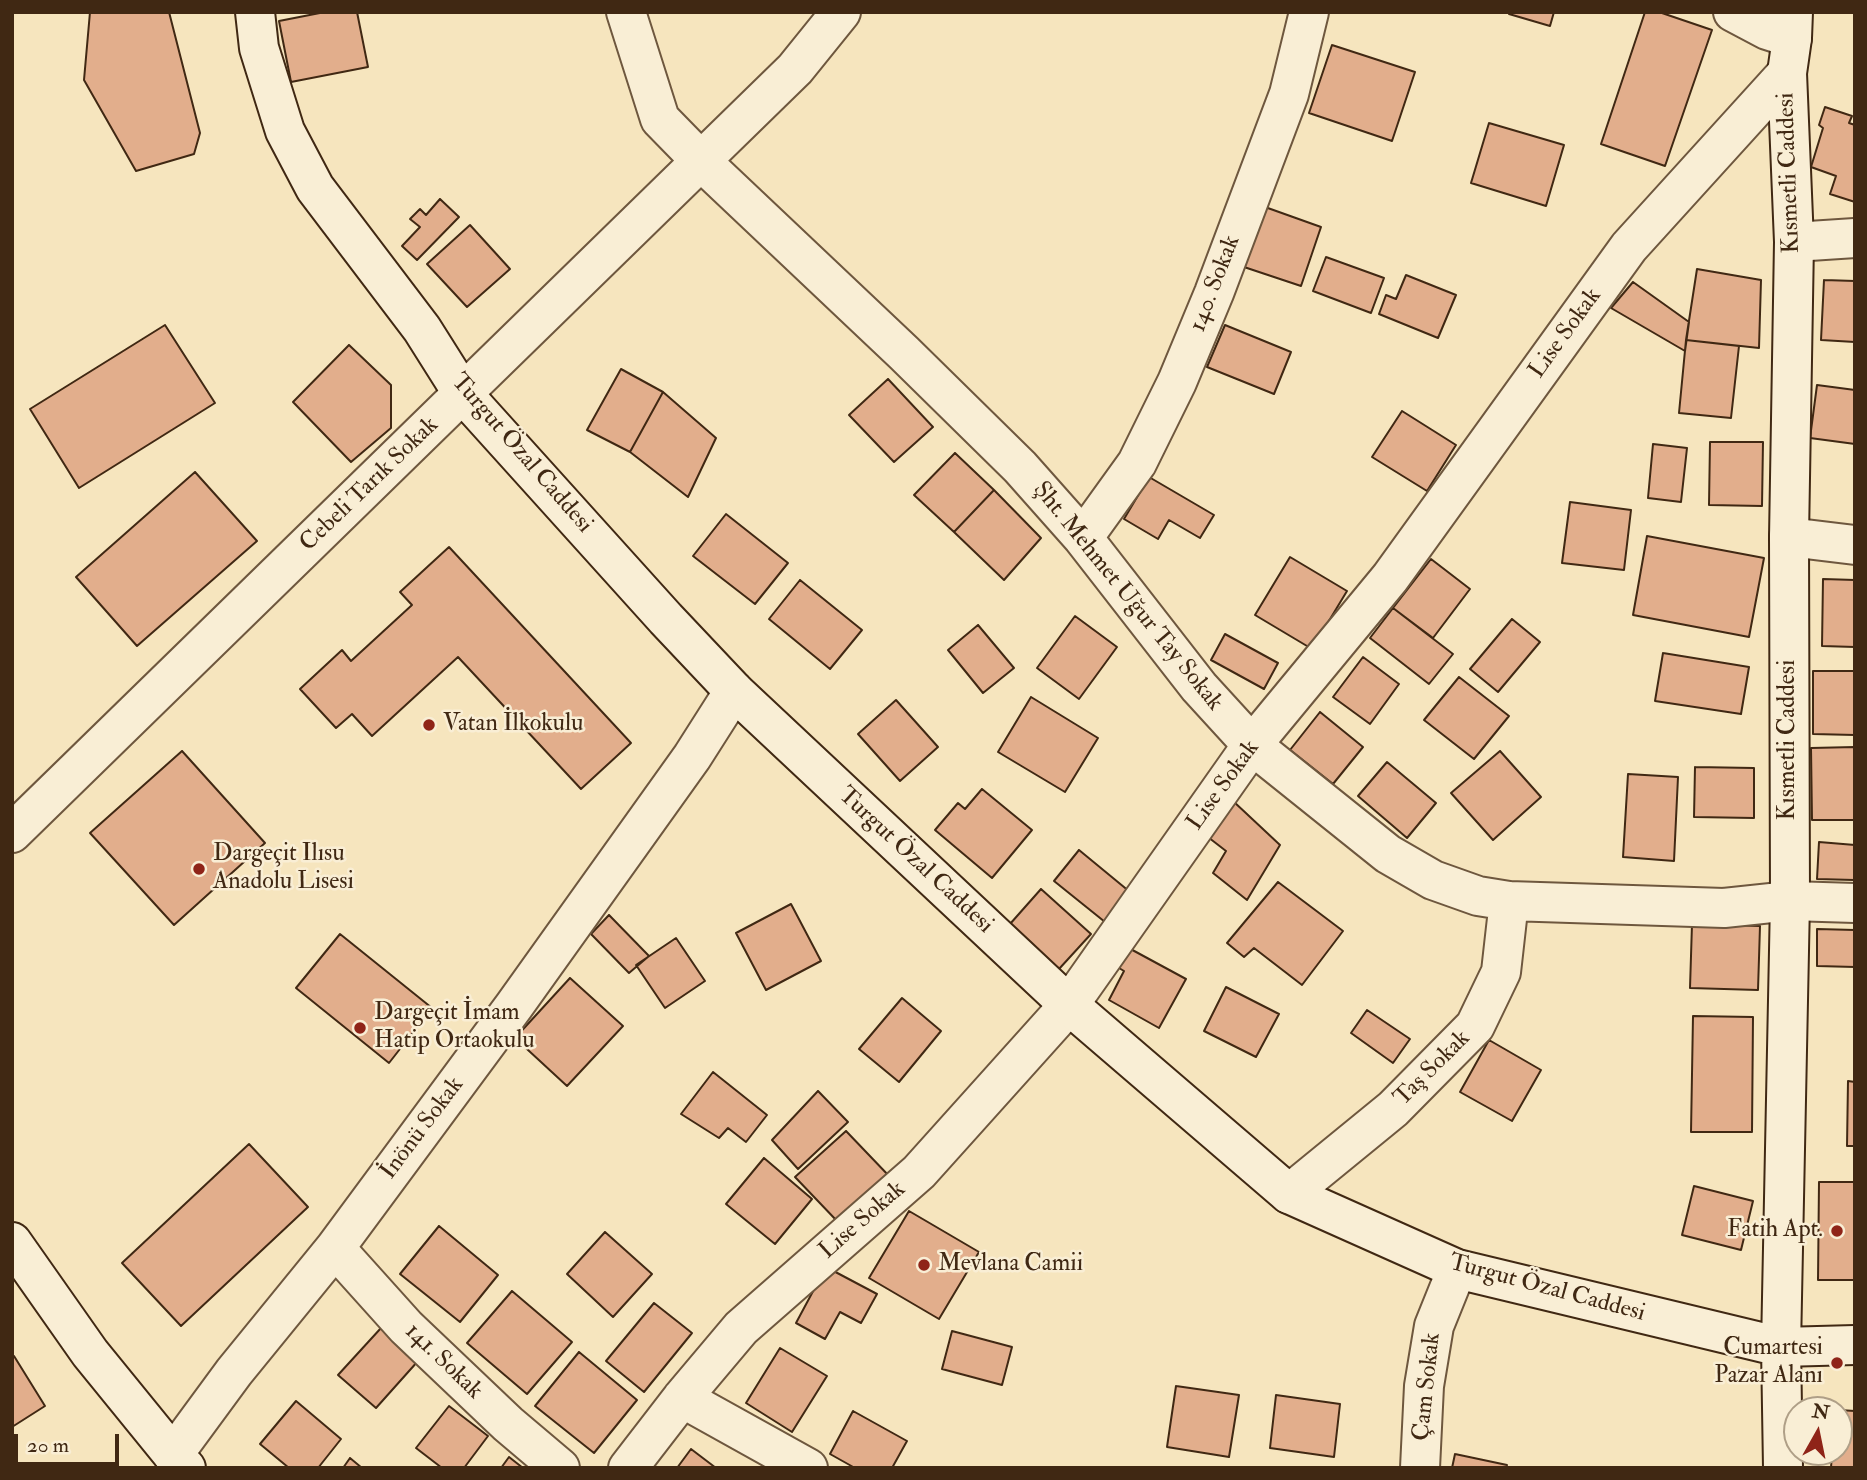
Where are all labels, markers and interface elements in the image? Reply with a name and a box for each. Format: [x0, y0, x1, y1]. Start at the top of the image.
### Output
street label: Kısmetli Caddesi [1773, 92, 1807, 254]
street label: 140. Sokak [1184, 232, 1248, 336]
street label: Lise Sokak [1524, 283, 1608, 385]
street label: Turgut Özal Caddesi [444, 368, 598, 540]
street label: Cebeli Tarık Sokak [295, 412, 445, 558]
street label: Şht. Mehmet Uğur Tay Sokak [1026, 477, 1228, 717]
street label: Kısmetli Caddesi [1775, 660, 1803, 820]
place label: Vatan İlkokulu [443, 711, 583, 739]
marker: Vatan İlkokulu [421, 717, 437, 733]
street label: Lise Sokak [1182, 735, 1266, 837]
street label: Turgut Özal Caddesi [831, 782, 999, 940]
place label: Dargeçit Ilısu Anadolu Lisesi [213, 841, 354, 897]
marker: Dargeçit Ilısu Anadolu Lisesi [191, 861, 207, 877]
place label: Dargeçit İmam Hatip Ortaokulu [374, 1000, 535, 1056]
marker: Dargeçit İmam Hatip Ortaokulu [352, 1020, 368, 1036]
street label: Taş Sokak [1389, 1025, 1477, 1113]
street label: İnönü Sokak [375, 1072, 471, 1186]
street label: Lise Sokak [814, 1176, 912, 1266]
place label: Fatih Apt. [1727, 1217, 1823, 1245]
marker: Fatih Apt. [1829, 1223, 1845, 1239]
street label: Turgut Özal Caddesi [1446, 1249, 1648, 1329]
place label: Mevlana Camii [938, 1251, 1083, 1279]
marker: Mevlana Camii [916, 1257, 932, 1273]
street label: 141. Sokak [398, 1318, 488, 1406]
street label: Çam Sokak [1408, 1332, 1448, 1442]
place label: Cumartesi Pazar Alanı [1714, 1335, 1823, 1391]
marker: Cumartesi Pazar Alanı [1829, 1355, 1845, 1371]
north arrow [1783, 1396, 1853, 1466]
text: N [1811, 1399, 1831, 1425]
scale bar [18, 1420, 122, 1464]
text: 20 m [27, 1432, 69, 1459]

